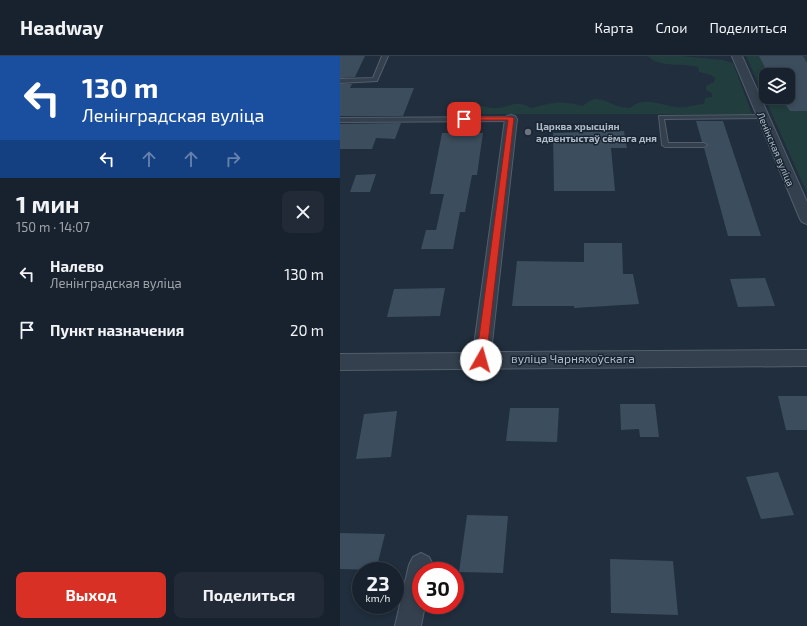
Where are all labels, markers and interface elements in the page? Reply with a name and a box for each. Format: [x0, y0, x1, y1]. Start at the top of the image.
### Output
text: Headway [20, 16, 104, 39]
text: Карта [594, 19, 633, 36]
text: Слои [655, 19, 687, 36]
text: Поделиться [709, 19, 787, 36]
map controls [759, 68, 795, 104]
button: layers [759, 68, 795, 104]
text: 130 m [82, 70, 158, 104]
icon: left [16, 72, 68, 124]
pin [447, 102, 481, 136]
text: Ленінградская вуліца [82, 104, 264, 126]
icon: arrive [453, 108, 475, 130]
street label: Ленінская вуліца [754, 110, 797, 188]
place label: Царква хрысціян адвентыстаў сёмага дня [536, 120, 657, 144]
marker: Царква хрысціян адвентыстаў сёмага дня [523, 127, 533, 137]
icon: left [96, 148, 118, 170]
icon: ahead [138, 148, 160, 170]
icon: ahead [180, 148, 202, 170]
icon: right [222, 148, 244, 170]
text: 1 мин [16, 189, 80, 218]
button: close [282, 191, 324, 233]
text: 150 m · 14:07 [16, 219, 90, 235]
text: Налево [50, 257, 104, 275]
icon: left [16, 263, 38, 285]
text: 130 m [284, 265, 324, 283]
text: Ленінградская вуліца [50, 275, 182, 291]
icon: arrive [16, 319, 38, 341]
text: Пункт назначения [50, 321, 184, 339]
text: 20 m [290, 321, 324, 339]
position arrow [460, 339, 502, 381]
street label: вуліца Чарняхоўскага [511, 351, 635, 366]
speed limit sign: 30 [412, 562, 464, 614]
text: 23 [367, 571, 389, 595]
button: Выход [16, 572, 166, 618]
button: Поделиться [174, 572, 324, 618]
text: km/h [366, 592, 390, 604]

